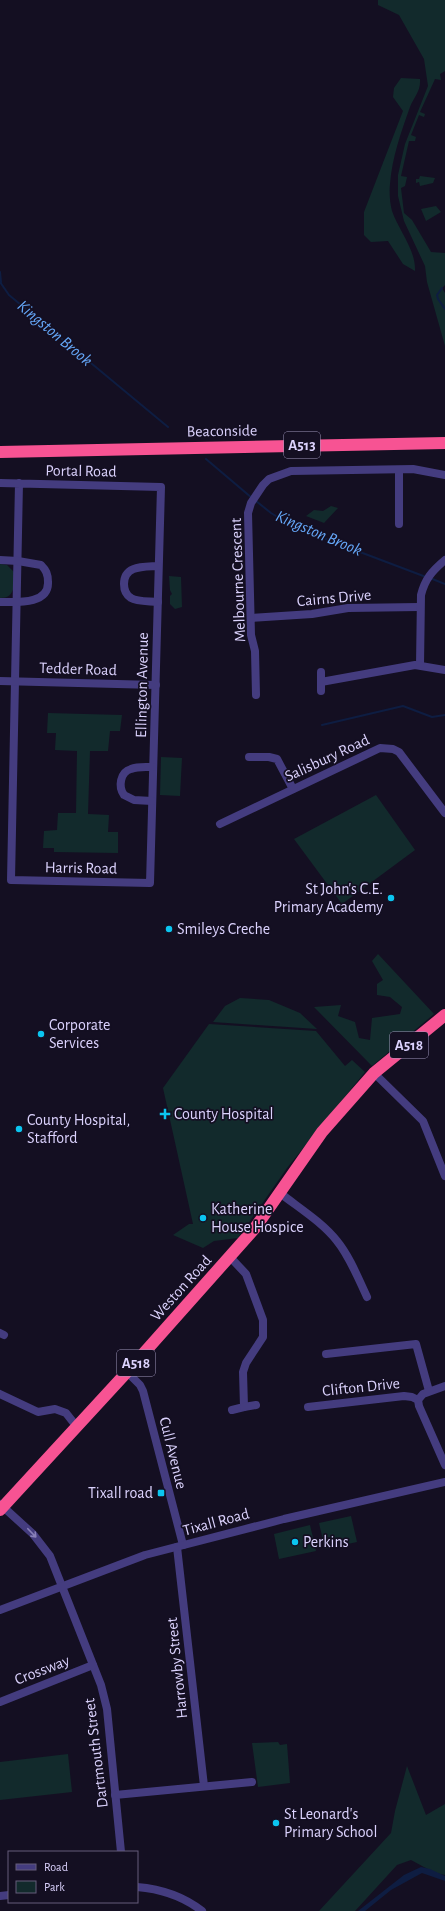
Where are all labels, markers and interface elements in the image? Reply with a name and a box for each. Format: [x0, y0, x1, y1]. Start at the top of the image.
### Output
water label: Kingston Brook [14, 297, 96, 369]
street label: Beaconside [186, 422, 258, 440]
road number: A513 [284, 432, 320, 458]
street label: Portal Road [45, 462, 117, 480]
water label: Kingston Brook [273, 507, 365, 559]
street label: Melbourne Crescent [228, 518, 248, 642]
street label: Cairns Drive [296, 587, 372, 609]
street label: Ellington Avenue [133, 632, 151, 738]
street label: Tedder Road [39, 660, 117, 678]
street label: Salisbury Road [282, 731, 372, 785]
street label: Harris Road [45, 859, 117, 877]
place label: St John's C.E. Primary Academy [274, 881, 383, 916]
marker: St John's C.E. Primary Academy [386, 893, 396, 903]
place label: Smileys Creche [177, 921, 270, 938]
marker: Smileys Creche [164, 924, 174, 934]
place label: Corporate Services [49, 1017, 110, 1051]
marker: Corporate Services [36, 1029, 46, 1039]
road number: A518 [390, 1032, 428, 1058]
place label: County Hospital [174, 1106, 274, 1123]
marker: County Hospital [159, 1108, 171, 1120]
place label: County Hospital, Stafford [27, 1112, 130, 1146]
marker: County Hospital, Stafford [14, 1124, 24, 1134]
place label: Katherine House Hospice [211, 1201, 304, 1235]
marker: Katherine House Hospice [198, 1213, 208, 1223]
street label: Weston Road [148, 1252, 214, 1324]
road number: A518 [117, 1350, 155, 1376]
street label: Clifton Drive [321, 1375, 401, 1399]
street label: Cull Avenue [156, 1415, 190, 1491]
place label: Tixall road [88, 1485, 153, 1501]
marker: Tixall road [156, 1488, 166, 1498]
street label: Tixall Road [181, 1505, 251, 1539]
one-way arrow [27, 1527, 36, 1537]
place label: Perkins [303, 1534, 349, 1550]
marker: Perkins [290, 1537, 300, 1547]
street label: Harrowby Street [164, 1616, 191, 1719]
street label: Crossway [12, 1652, 72, 1689]
street label: Dartmouth Street [81, 1697, 111, 1809]
place label: St Leonard's Primary School [284, 1806, 377, 1841]
marker: St Leonard's Primary School [271, 1818, 281, 1828]
legend [8, 1851, 138, 1903]
text: Road [44, 1861, 68, 1873]
text: Park [44, 1881, 65, 1893]

